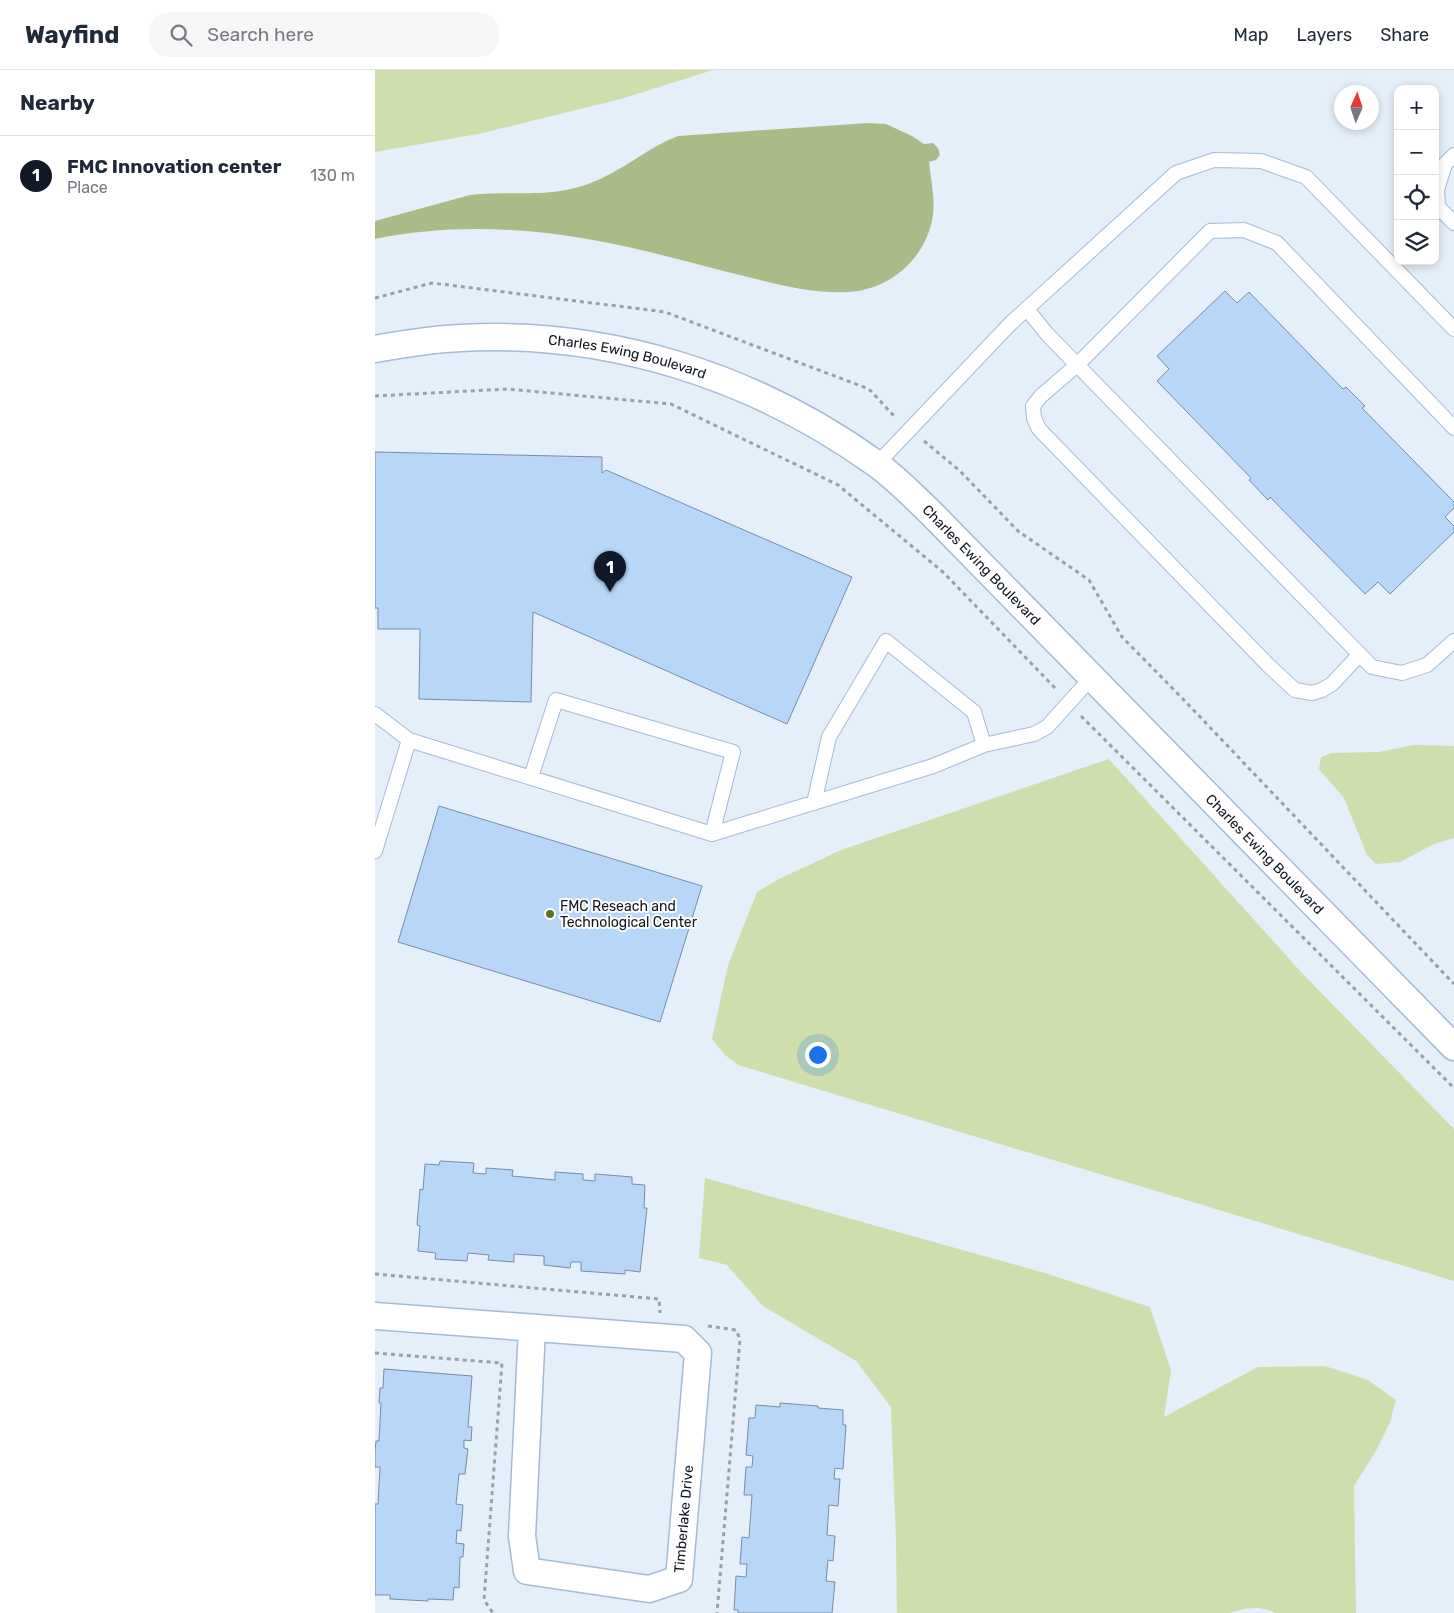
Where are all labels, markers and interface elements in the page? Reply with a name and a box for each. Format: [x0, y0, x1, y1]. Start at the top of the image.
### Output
search box [149, 12, 499, 57]
text: Wayfind [25, 21, 119, 49]
icon: search [167, 21, 195, 49]
text: Search here [207, 23, 314, 46]
text: Map [1234, 24, 1269, 46]
text: Layers [1297, 24, 1352, 46]
text: Share [1380, 24, 1429, 46]
north arrow [1334, 85, 1379, 130]
map controls [1394, 85, 1439, 265]
button: + [1394, 85, 1439, 130]
text: Nearby [20, 90, 95, 115]
button: − [1394, 130, 1439, 175]
text: FMC Innovation center [67, 155, 281, 178]
text: 1 [32, 166, 40, 185]
text: 130 m [310, 166, 355, 185]
button: locate [1394, 175, 1439, 220]
text: Place [67, 178, 108, 197]
button: layers [1394, 220, 1439, 265]
street label: Charles Ewing Boulevard [548, 331, 709, 382]
street label: Charles Ewing Boulevard [919, 501, 1044, 628]
pin: 1 [594, 551, 626, 592]
street label: Charles Ewing Boulevard [1202, 790, 1328, 918]
place label: FMC Reseach and Technological Center [560, 898, 698, 931]
marker: FMC Reseach and Technological Center [544, 908, 556, 920]
your location [805, 1042, 831, 1068]
street label: Timberlake Drive [671, 1464, 697, 1574]

